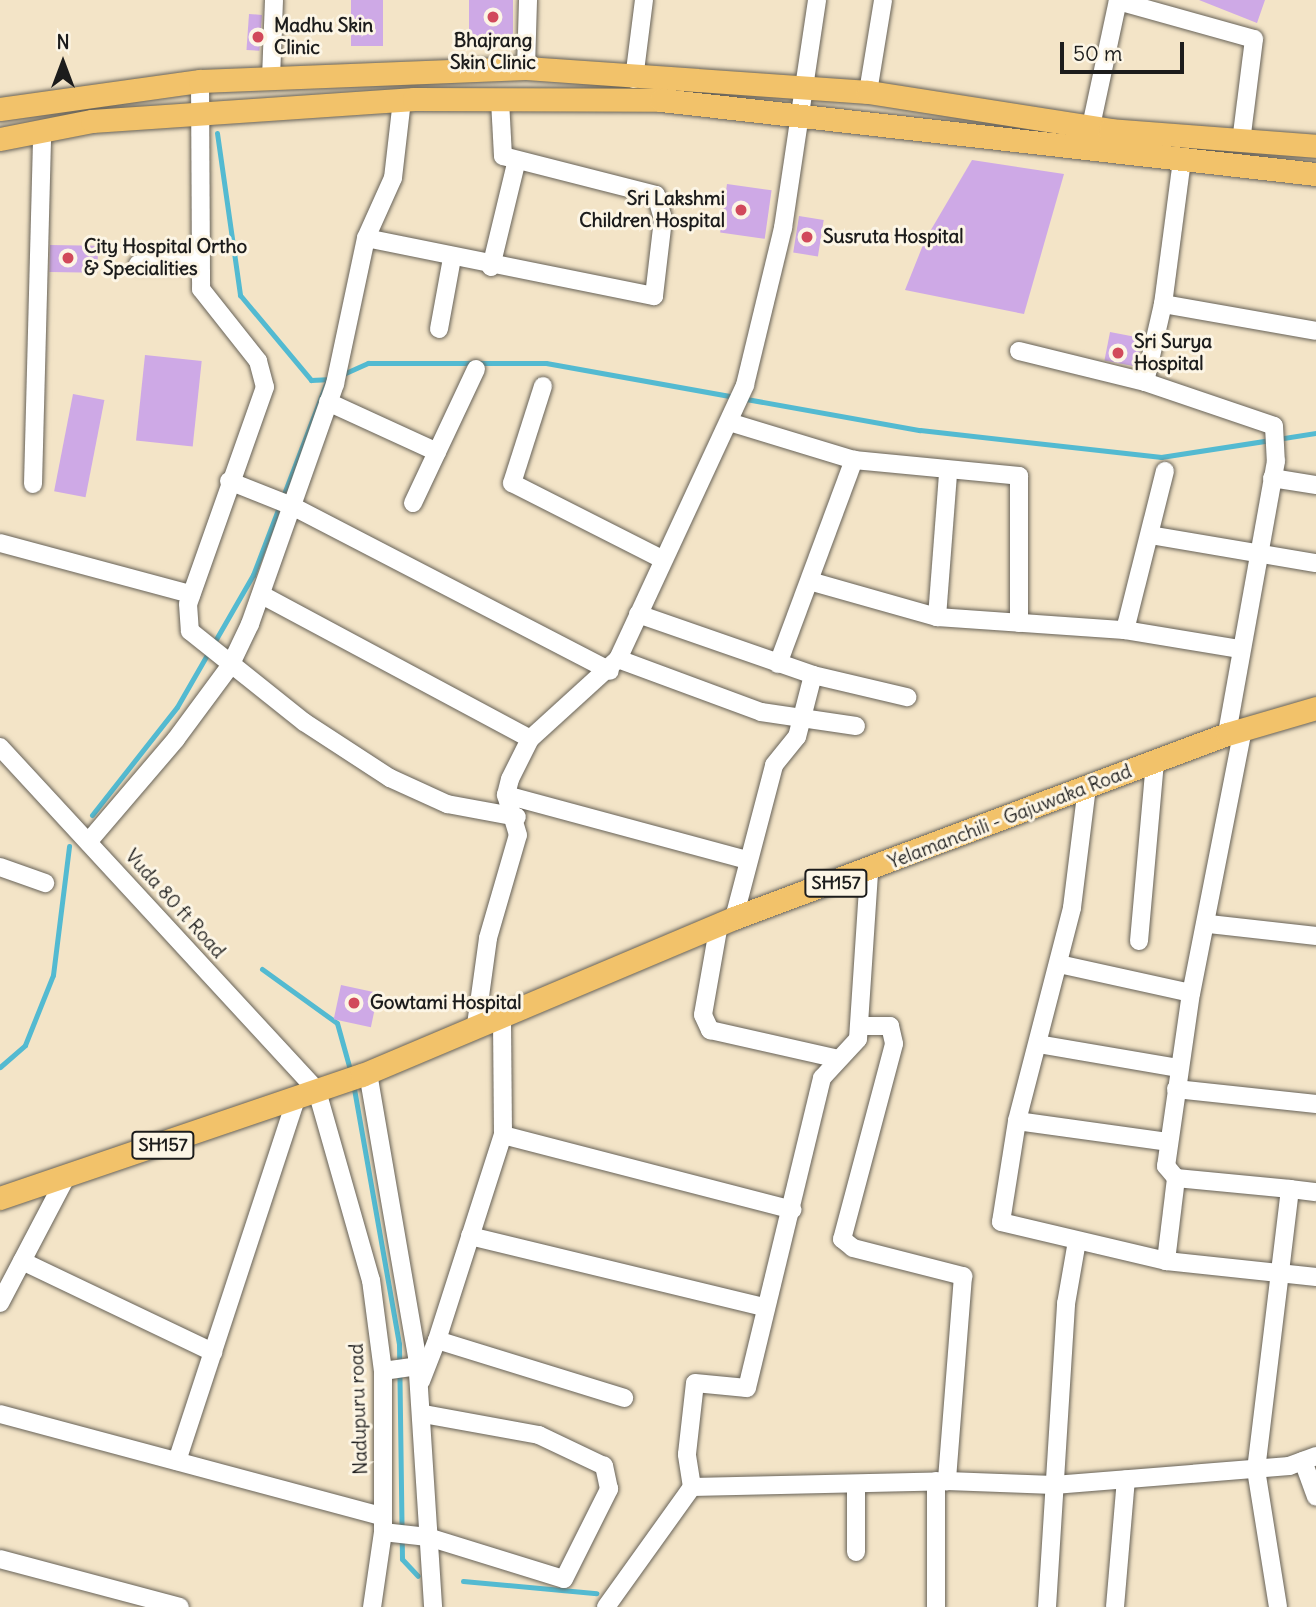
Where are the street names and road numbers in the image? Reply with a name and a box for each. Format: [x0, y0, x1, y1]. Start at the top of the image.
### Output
street label: Yelamanchili - Gajuwaka Road [885, 760, 1135, 874]
street label: Vuda 80 ft Road [120, 845, 230, 963]
road number: SH157 [803, 868, 869, 898]
road number: SH157 [130, 1130, 196, 1160]
street label: Nadupuru road [345, 1343, 373, 1475]

